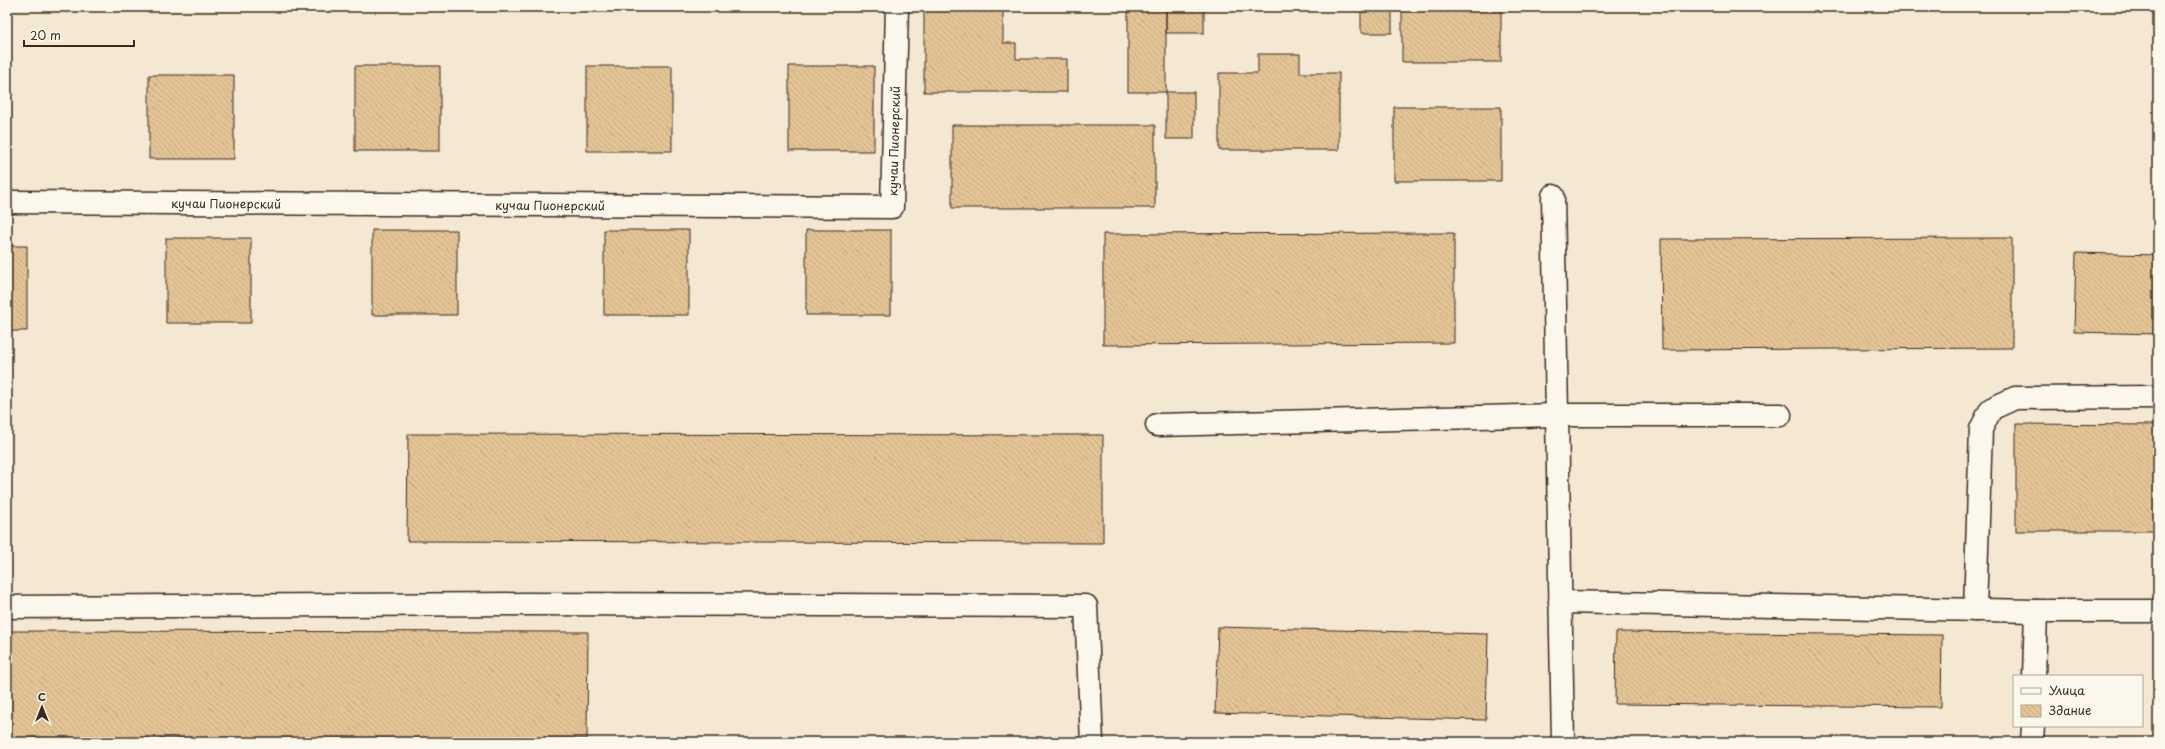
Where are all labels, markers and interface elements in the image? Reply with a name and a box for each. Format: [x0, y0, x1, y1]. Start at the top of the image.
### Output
scale bar [24, 22, 134, 48]
text: 20 m [30, 26, 61, 44]
street label: кучаи Пионерский [883, 86, 904, 196]
street label: кучаи Пионерский [171, 194, 281, 213]
street label: кучаи Пионерский [495, 196, 605, 214]
legend [2013, 675, 2143, 727]
text: Улица [2049, 681, 2085, 699]
north arrow [22, 687, 62, 727]
text: С [38, 688, 46, 705]
text: Здание [2049, 701, 2091, 719]

